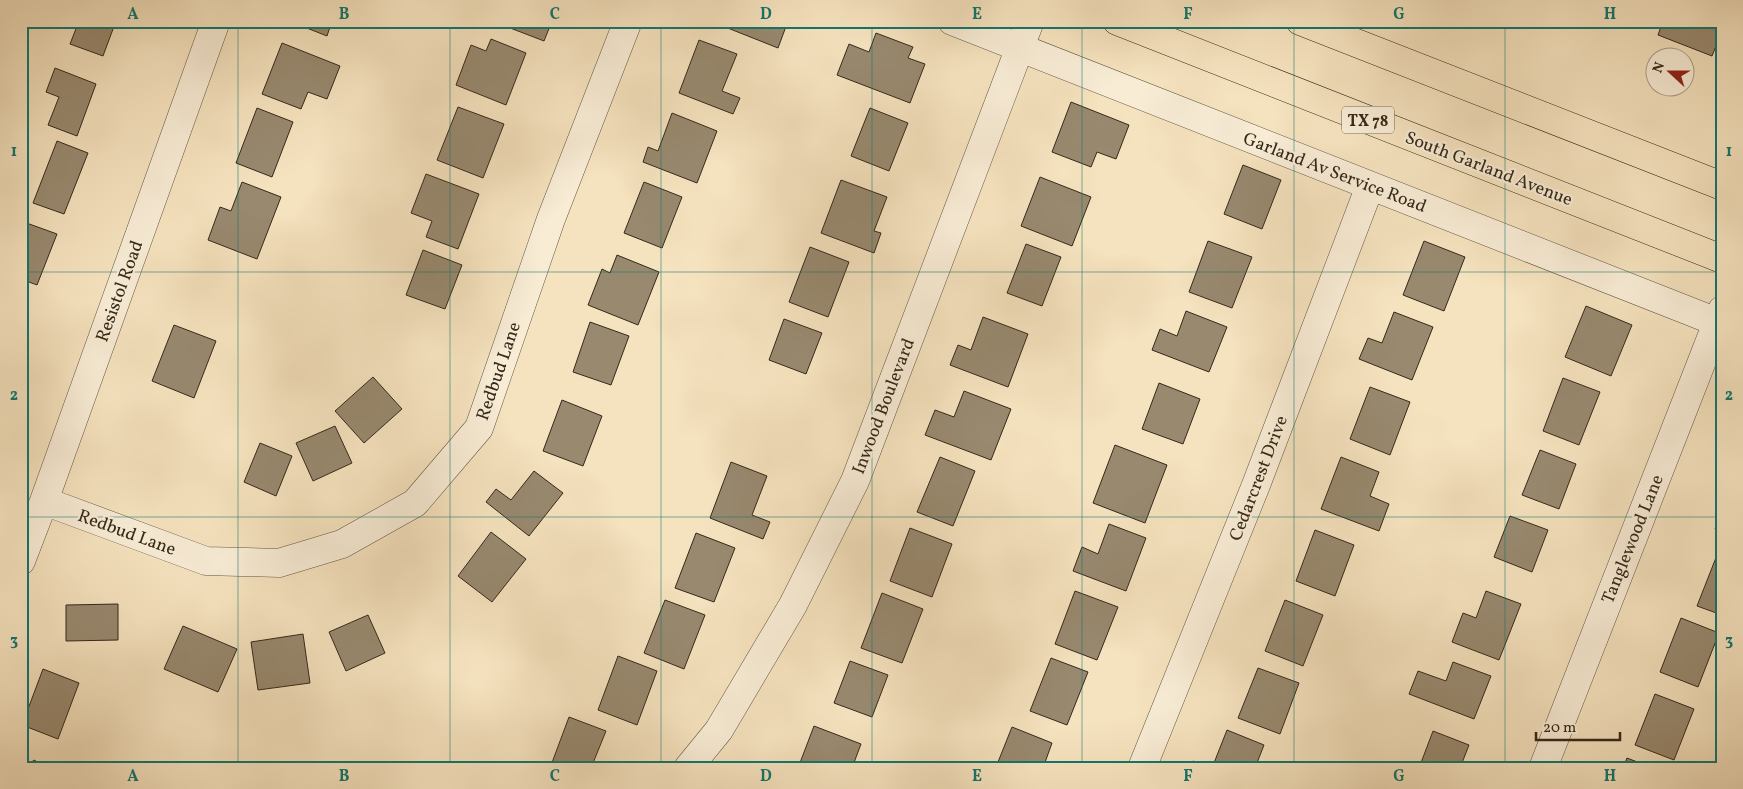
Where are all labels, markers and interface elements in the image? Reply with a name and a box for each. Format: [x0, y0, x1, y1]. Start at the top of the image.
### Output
text: A [127, 4, 139, 26]
text: B [339, 4, 350, 26]
text: C [550, 4, 560, 26]
text: D [760, 4, 772, 26]
text: E [972, 4, 982, 26]
text: F [1183, 4, 1193, 26]
text: G [1393, 4, 1405, 26]
text: H [1604, 4, 1616, 26]
north arrow [1646, 48, 1696, 98]
text: N [1649, 60, 1670, 76]
road number: TX 78 [1342, 106, 1394, 134]
street label: South Garland Avenue [1401, 126, 1576, 213]
street label: Garland Av Service Road [1239, 127, 1430, 220]
text: 1 [11, 141, 17, 163]
text: 1 [1726, 141, 1732, 163]
street label: Resistol Road [90, 237, 150, 346]
street label: Redbud Lane [471, 319, 528, 424]
street label: Inwood Boulevard [847, 335, 922, 478]
text: 2 [10, 385, 18, 407]
text: 2 [1725, 385, 1733, 407]
street label: Cedarcrest Drive [1224, 412, 1295, 545]
street label: Tanglewood Lane [1596, 471, 1671, 608]
street label: Redbud Lane [74, 504, 179, 563]
text: 3 [10, 630, 18, 652]
text: 3 [1725, 630, 1733, 652]
scale bar [1536, 709, 1619, 741]
text: 20 m [1543, 718, 1576, 739]
text: A [127, 766, 139, 788]
text: B [339, 766, 350, 788]
text: C [550, 766, 560, 788]
text: D [760, 766, 772, 788]
text: E [972, 766, 982, 788]
text: F [1183, 766, 1193, 788]
text: G [1393, 766, 1405, 788]
text: H [1604, 766, 1616, 788]

